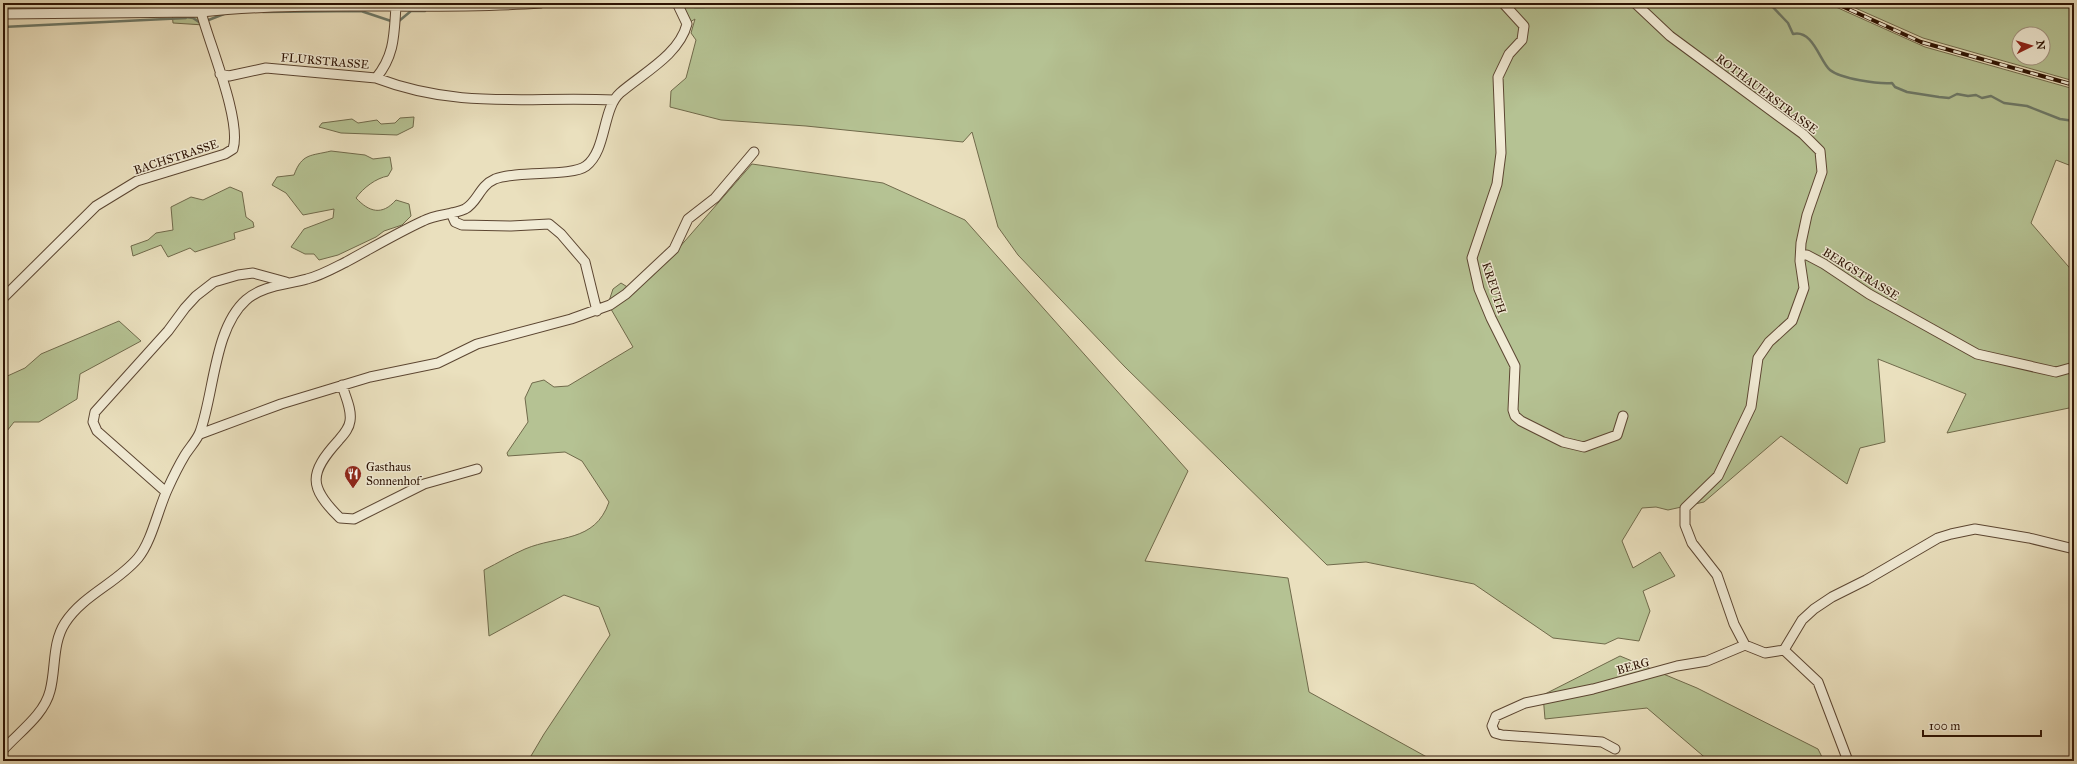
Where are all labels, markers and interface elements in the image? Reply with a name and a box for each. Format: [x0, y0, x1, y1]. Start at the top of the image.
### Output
north arrow [2011, 26, 2051, 66]
text: N [2034, 40, 2047, 51]
street label: FLURSTRASSE [280, 50, 370, 72]
street label: ROTHAUERSTRASSE [1713, 51, 1821, 137]
street label: BACHSTRASSE [132, 137, 221, 177]
street label: BERGSTRASSE [1820, 245, 1902, 303]
street label: KREUTH [1479, 260, 1509, 316]
place label: Gasthaus Sonnenhof [366, 460, 422, 488]
restaurant icon: Gasthaus Sonnenhof [343, 464, 363, 489]
street label: BERG [1615, 655, 1651, 677]
scale bar [1923, 712, 2041, 738]
text: 100 m [1929, 719, 1960, 733]

